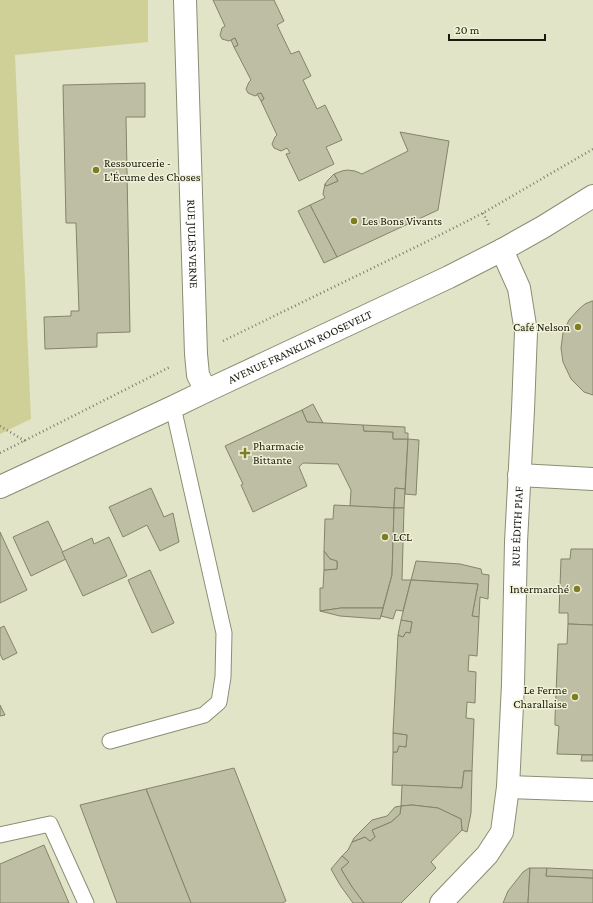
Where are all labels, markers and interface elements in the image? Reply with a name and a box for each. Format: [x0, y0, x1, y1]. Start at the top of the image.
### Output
scale bar [449, 16, 545, 42]
text: 20 m [455, 23, 480, 37]
place label: Ressourcerie - L'Écume des Choses [104, 156, 201, 184]
marker: Ressourcerie - L'Écume des Choses [91, 165, 101, 175]
street label: RUE JULES VERNE [184, 199, 201, 289]
place label: Les Bons Vivants [362, 214, 442, 228]
marker: Les Bons Vivants [349, 216, 359, 226]
street label: AVENUE FRANKLIN ROOSEVELT [225, 307, 375, 387]
place label: Café Nelson [513, 320, 571, 334]
marker: Café Nelson [573, 322, 583, 332]
place label: Pharmacie Bittante [253, 439, 304, 467]
marker: Pharmacie Bittante [240, 448, 250, 458]
street label: RUE ÉDITH PIAF [508, 486, 526, 567]
place label: LCL [393, 530, 412, 544]
marker: LCL [380, 532, 390, 542]
place label: Intermarché [510, 582, 569, 596]
marker: Intermarché [572, 584, 582, 594]
place label: Le Ferme Charallaise [513, 683, 567, 711]
marker: Le Ferme Charallaise [570, 692, 580, 702]

